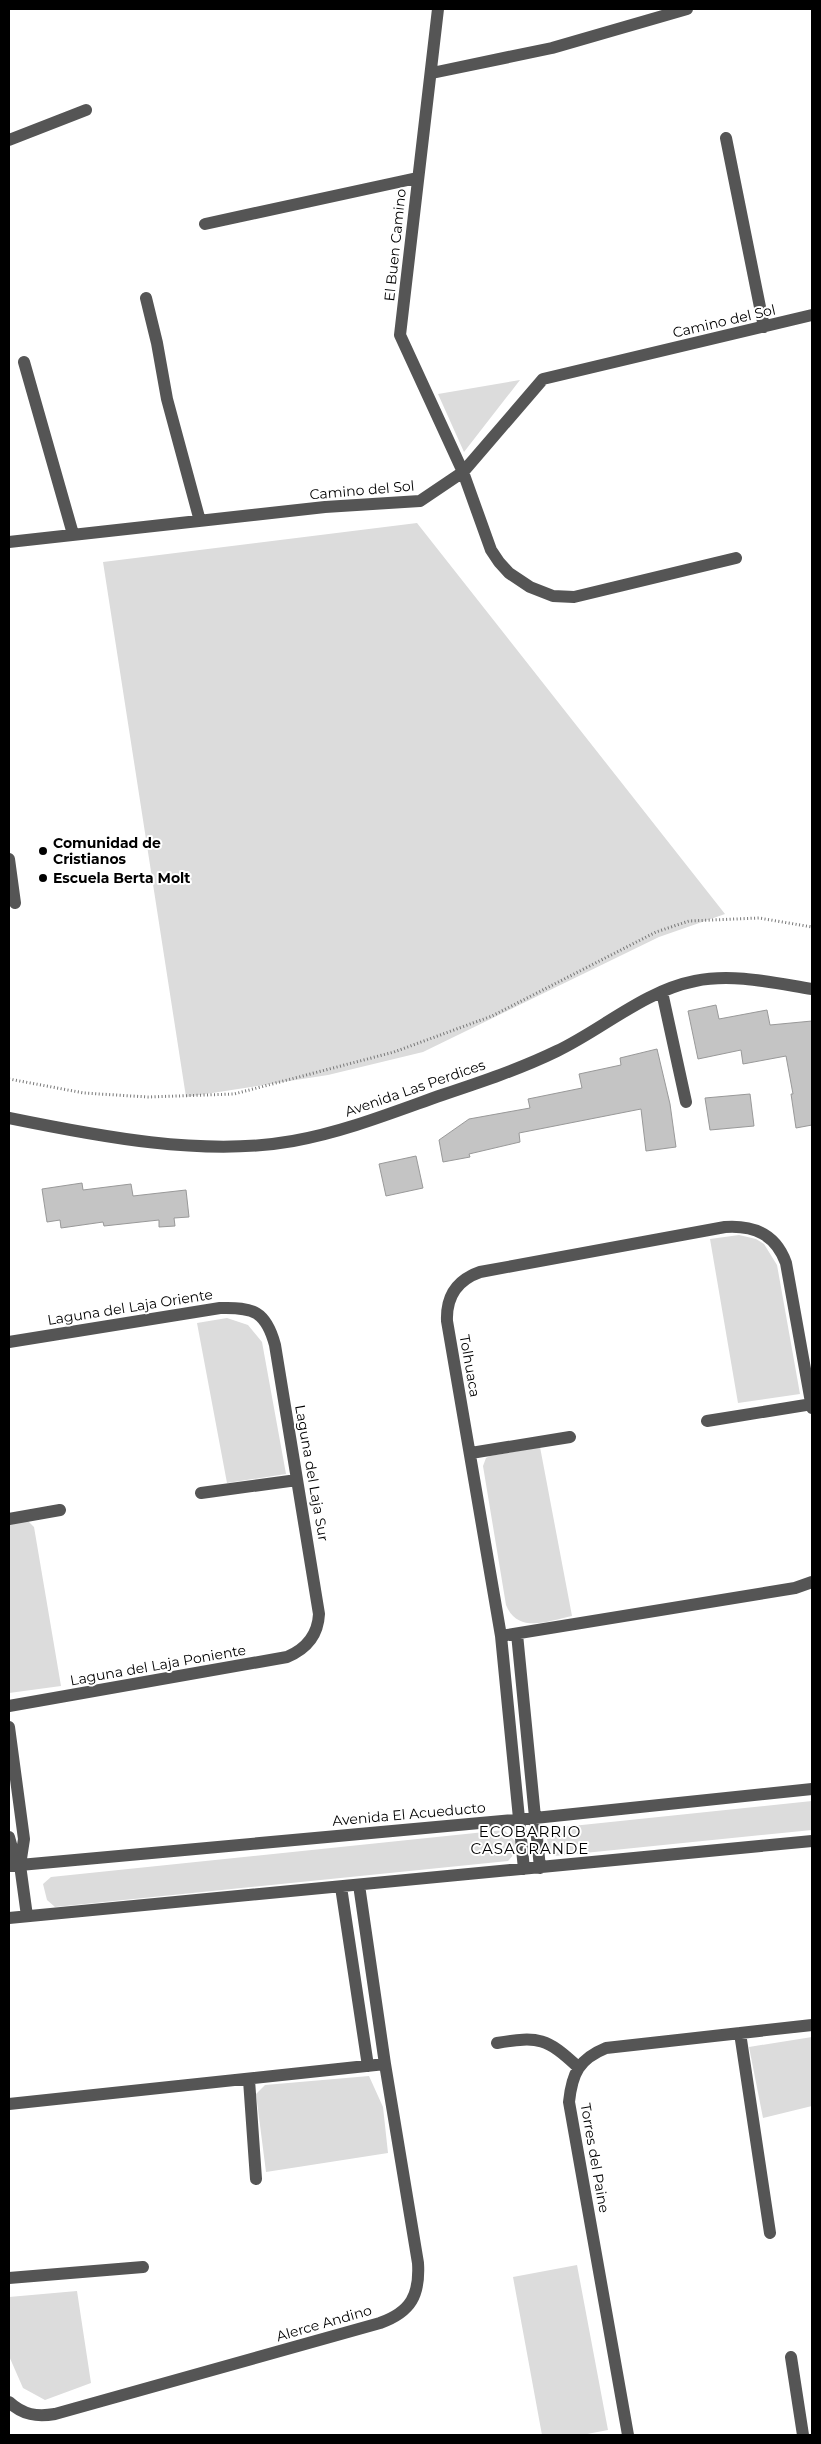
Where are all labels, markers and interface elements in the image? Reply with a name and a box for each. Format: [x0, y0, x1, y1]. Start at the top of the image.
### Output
street label: El Buen Camino [380, 188, 410, 302]
street label: Camino del Sol [671, 300, 777, 342]
street label: Camino del Sol [309, 476, 415, 504]
place label: Comunidad de Cristianos [53, 834, 161, 868]
marker: Comunidad de Cristianos [37, 845, 49, 857]
place label: Escuela Berta Molt [53, 869, 190, 887]
marker: Escuela Berta Molt [37, 872, 49, 884]
street label: Avenida Las Perdices [342, 1055, 488, 1120]
street label: Laguna del Laja Oriente [46, 1285, 214, 1329]
street label: Tolhuaca [456, 1333, 484, 1399]
street label: Laguna del Laja Sur [291, 1403, 333, 1543]
street label: Laguna del Laja Poniente [69, 1641, 247, 1689]
street label: Avenida El Acueducto [332, 1798, 487, 1830]
district label: ECOBARRIO CASAGRANDE [471, 1822, 589, 1858]
street label: Torres del Paine [576, 2102, 614, 2214]
street label: Alerce Andino [274, 2301, 374, 2345]

